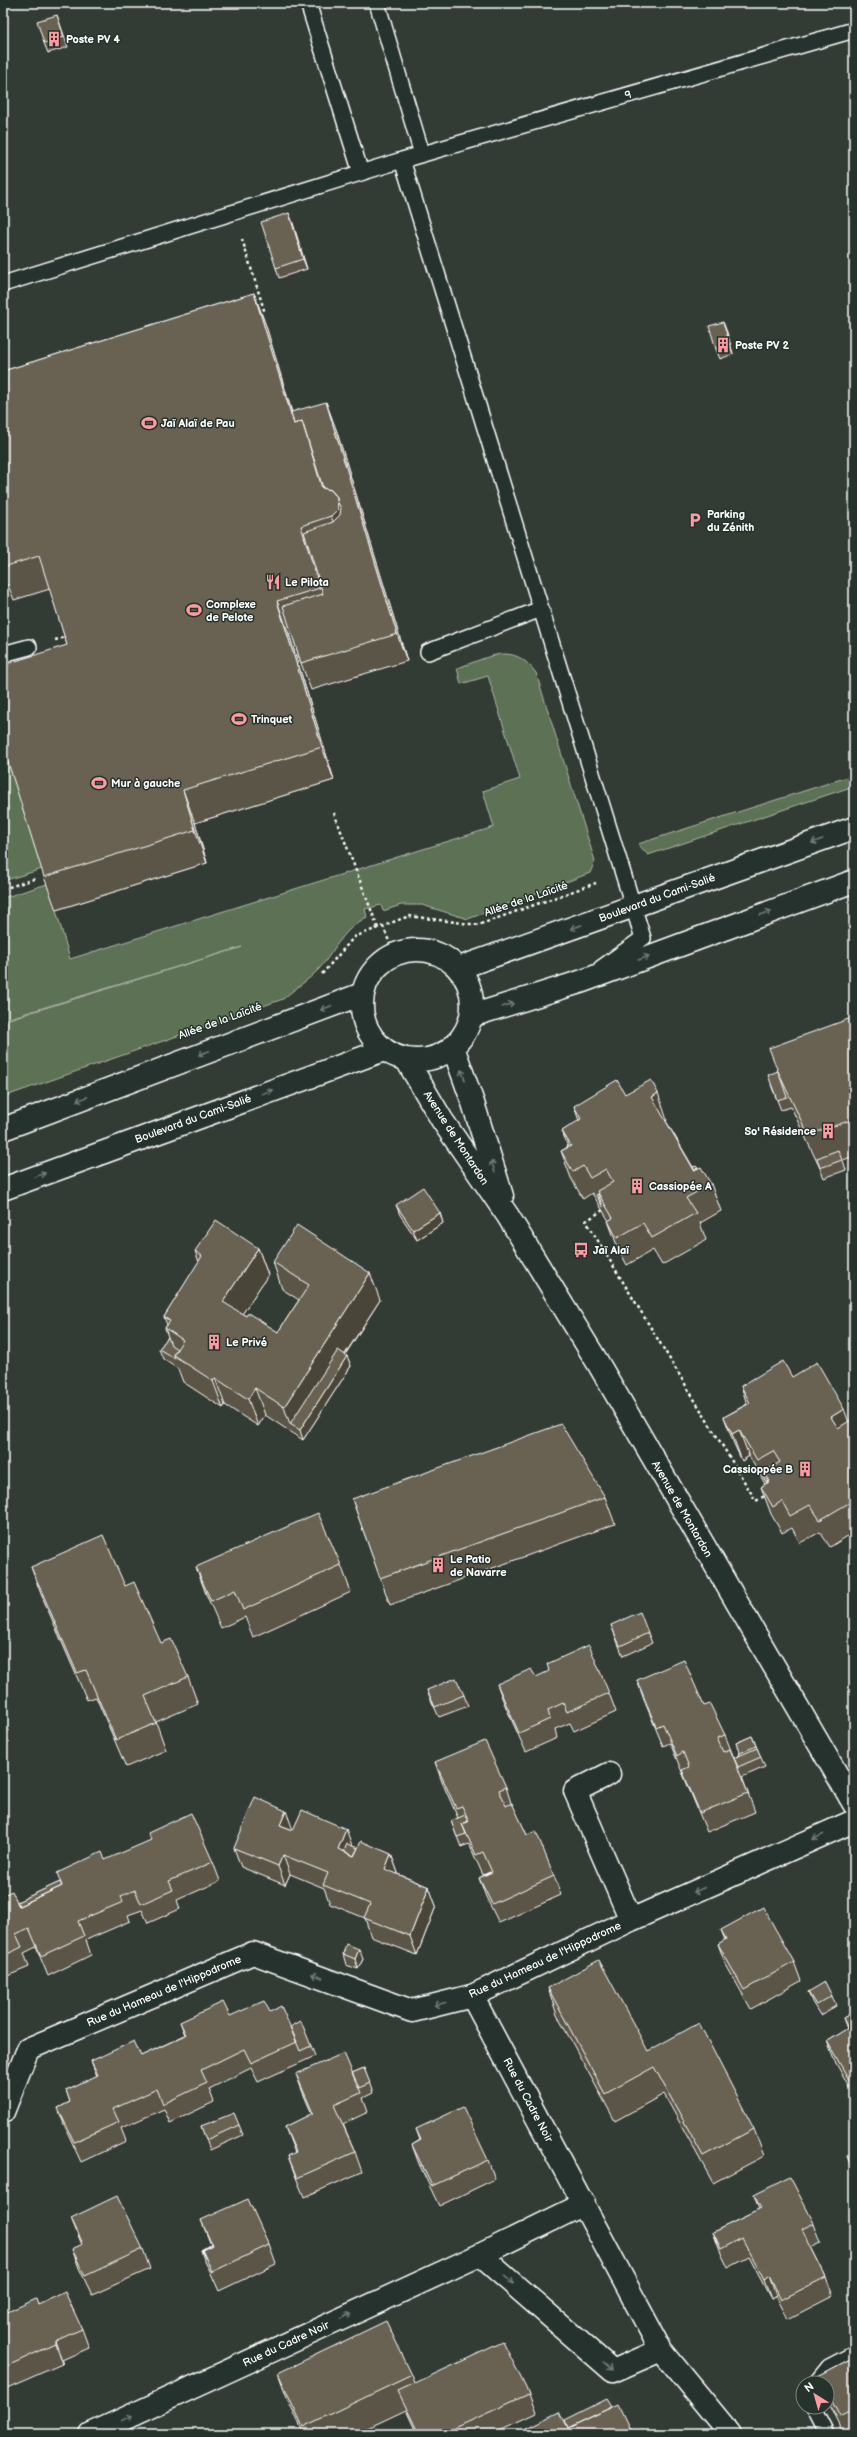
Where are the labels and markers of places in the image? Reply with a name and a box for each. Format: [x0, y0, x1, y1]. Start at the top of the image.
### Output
building icon: Poste PV 4 [45, 30, 63, 48]
place label: Poste PV 4 [66, 33, 120, 46]
building icon: Poste PV 2 [714, 336, 732, 354]
place label: Poste PV 2 [735, 339, 789, 352]
sports icon: Jaï Alaï de Pau [140, 414, 158, 432]
place label: Jaï Alaï de Pau [161, 417, 235, 430]
place label: Parking du Zénith [707, 508, 754, 534]
parking icon: Parking du Zénith [686, 511, 704, 529]
restaurant icon: Le Pilota [264, 573, 282, 591]
place label: Le Pilota [285, 576, 329, 589]
place label: Complexe de Pelote [206, 598, 256, 624]
sports icon: Complexe de Pelote [185, 601, 203, 619]
sports icon: Trinquet [230, 710, 248, 728]
place label: Trinquet [251, 713, 293, 726]
sports icon: Mur à gauche [90, 774, 108, 792]
place label: Mur à gauche [111, 777, 180, 790]
building icon: So' Résidence [819, 1122, 837, 1140]
place label: So' Résidence [744, 1125, 816, 1138]
building icon: Cassiopée A [628, 1177, 646, 1195]
place label: Cassiopée A [649, 1180, 712, 1193]
bus stop icon: Jaï Alaï [572, 1241, 590, 1259]
place label: Jaï Alaï [593, 1244, 630, 1257]
building icon: Le Privé [205, 1333, 223, 1351]
place label: Le Privé [226, 1336, 267, 1349]
building icon: Cassioppée B [796, 1460, 814, 1478]
place label: Cassioppée B [723, 1463, 793, 1476]
place label: Le Patio de Navarre [450, 1553, 506, 1579]
building icon: Le Patio de Navarre [429, 1556, 447, 1574]

